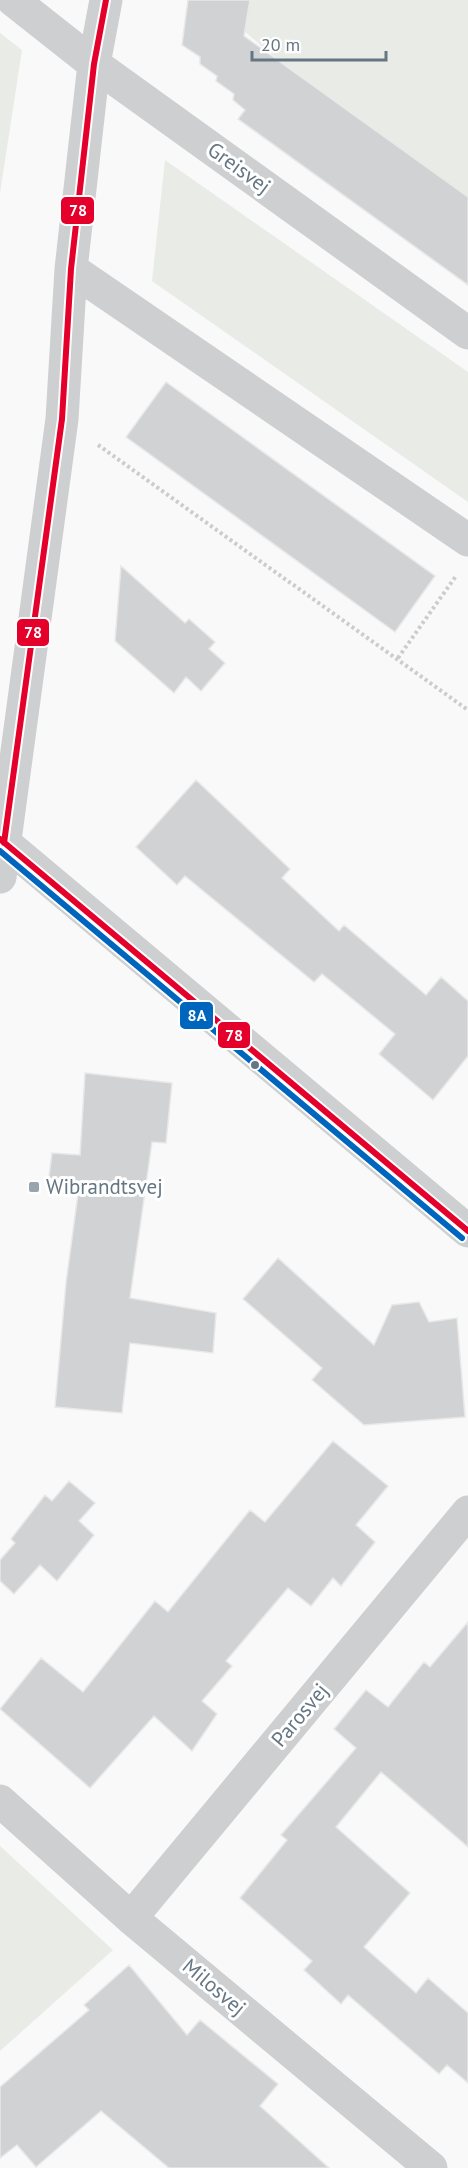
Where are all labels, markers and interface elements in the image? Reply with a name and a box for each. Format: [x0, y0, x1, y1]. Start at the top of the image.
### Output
scale bar [252, 24, 386, 62]
text: 20 m [261, 33, 300, 56]
street label: Greisvej [203, 136, 276, 199]
line badge: 78 [60, 196, 95, 225]
text: 78 [69, 200, 87, 220]
line badge: 78 [16, 618, 50, 647]
text: 78 [24, 622, 42, 642]
line badge: 8A [179, 1001, 214, 1030]
text: 8A [188, 1005, 207, 1025]
line badge: 78 [217, 1021, 251, 1049]
text: 78 [225, 1025, 243, 1045]
unlabelled marker [249, 1059, 261, 1071]
place label: Wibrandtsvej [46, 1173, 163, 1200]
marker: Wibrandtsvej [27, 1180, 41, 1194]
street label: Parosvej [265, 1677, 334, 1752]
street label: Milosvej [177, 1952, 252, 2021]

